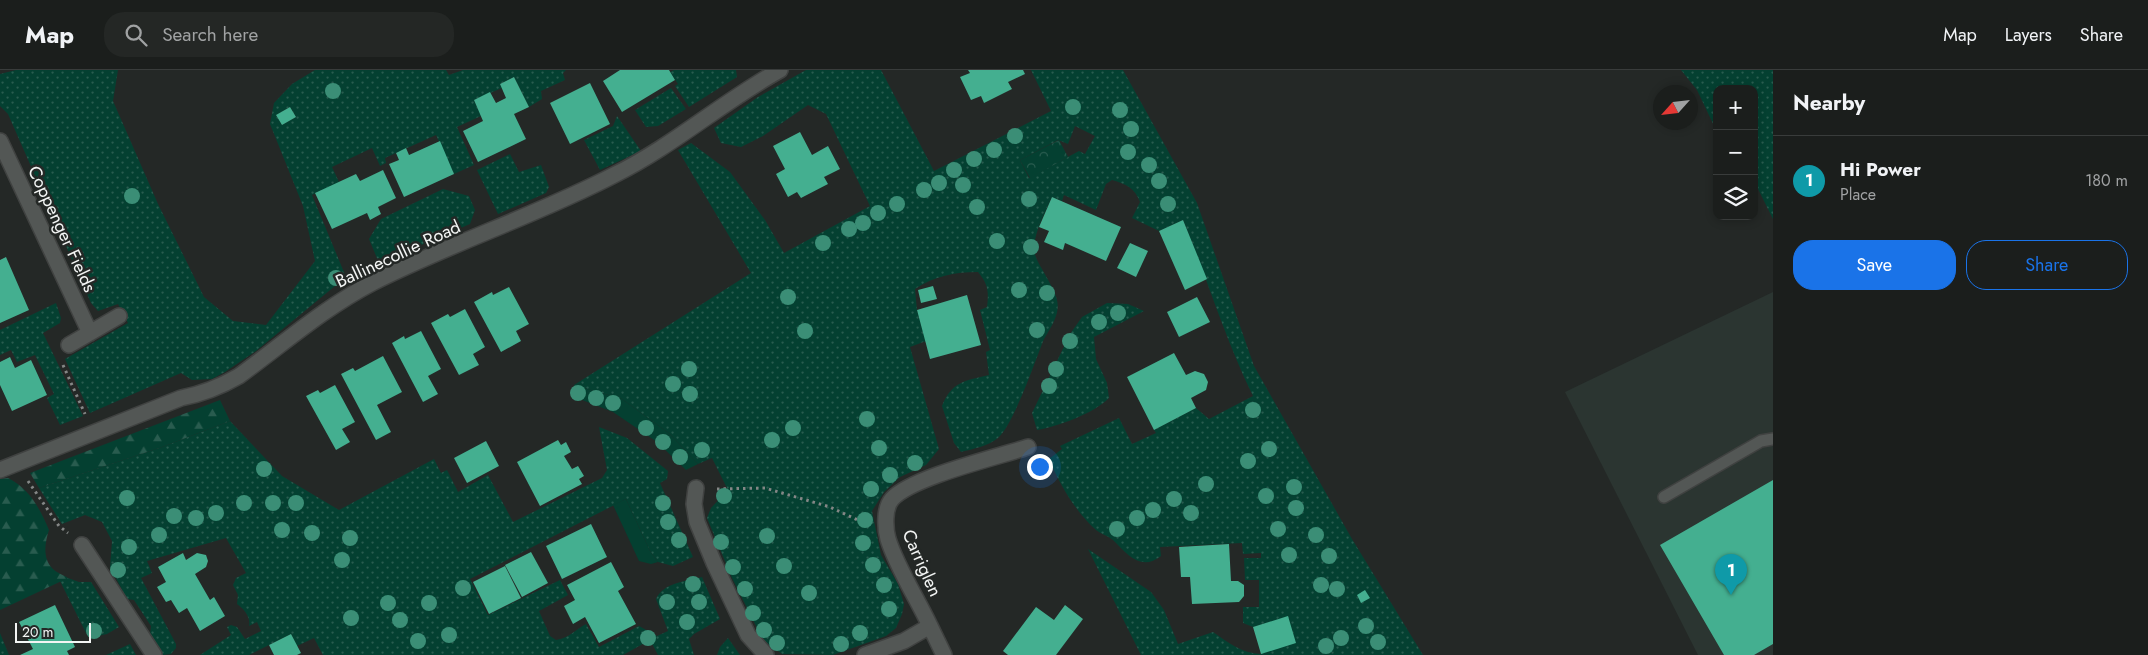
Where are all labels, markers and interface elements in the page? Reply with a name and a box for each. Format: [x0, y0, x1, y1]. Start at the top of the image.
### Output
search box [104, 12, 454, 57]
text: Map [25, 17, 74, 52]
icon: search [122, 21, 150, 49]
text: Search here [162, 21, 258, 48]
text: Map [1943, 22, 1977, 48]
text: Layers [2005, 22, 2052, 48]
text: Share [2080, 22, 2123, 48]
north arrow [1653, 85, 1698, 130]
map controls [1713, 85, 1758, 220]
button: + [1713, 85, 1758, 130]
text: Nearby [1793, 88, 1865, 118]
button: − [1713, 130, 1758, 175]
text: Hi Power [1840, 156, 1921, 183]
street label: Coppenger Fields [21, 161, 103, 297]
text: 1 [1805, 169, 1813, 192]
text: 180 m [2085, 169, 2128, 192]
button: layers [1713, 175, 1758, 220]
text: Place [1840, 183, 1876, 206]
street label: Ballinecollie Road [331, 214, 465, 294]
button: Save [1793, 240, 1956, 290]
button: Share [1966, 240, 2128, 290]
your location [1027, 454, 1053, 480]
street label: Carriglen [896, 525, 948, 601]
pin: 1 [1715, 554, 1747, 595]
scale bar [15, 620, 91, 643]
text: 20 m [22, 622, 54, 642]

